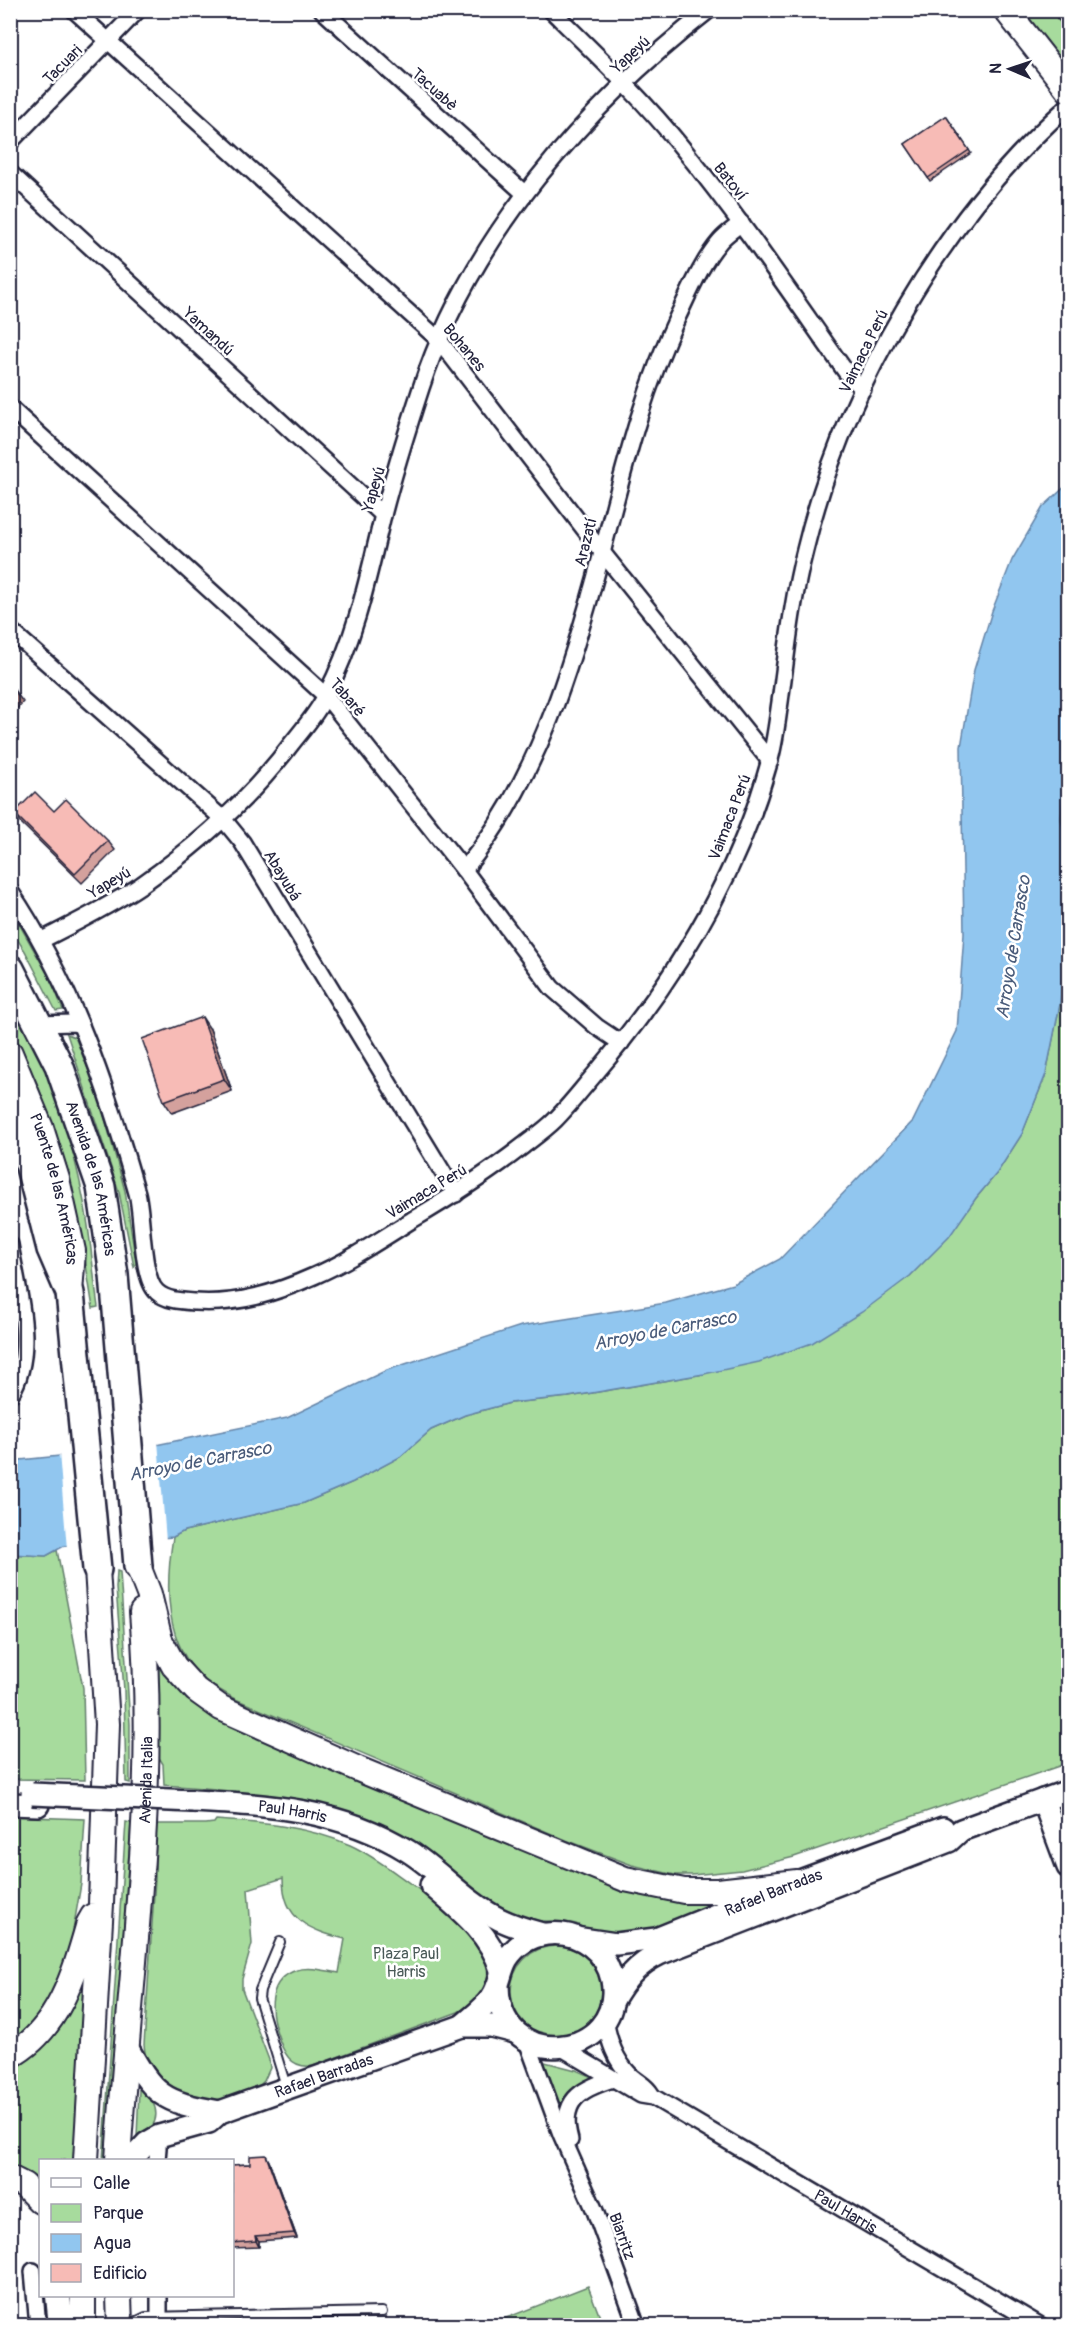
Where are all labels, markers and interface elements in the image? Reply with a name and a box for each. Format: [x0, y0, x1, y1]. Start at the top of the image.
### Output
street label: Yapeyú [606, 32, 655, 79]
north arrow [980, 39, 1040, 99]
street label: Tacuari [39, 41, 87, 89]
text: N [986, 63, 1006, 74]
street label: Tacuabè [407, 64, 462, 116]
street label: Batoví [709, 159, 751, 205]
street label: Yamandú [178, 302, 238, 360]
street label: Vaimaca Perú [835, 306, 893, 397]
street label: Bohanes [439, 320, 490, 376]
street label: Yapeyú [358, 464, 390, 515]
street label: Arazatí [570, 516, 602, 569]
street label: Tabaré [325, 674, 370, 721]
street label: Vaimaca Perú [704, 771, 756, 863]
street label: Abayubá [259, 846, 305, 905]
street label: Yapeyú [84, 862, 135, 904]
water label: Arroyo de Carrasco [991, 873, 1036, 1020]
street label: Avenida de las Américas [61, 1098, 120, 1257]
street label: Puente de las Américas [25, 1110, 82, 1266]
street label: Vaimaca Perú [382, 1160, 471, 1224]
water label: Arroyo de Carrasco [592, 1305, 739, 1356]
water label: Arroyo de Carrasco [127, 1436, 274, 1487]
street label: Avenida Italia [135, 1736, 158, 1824]
street label: Paul Harris [257, 1796, 329, 1828]
street label: Rafael Barradas [722, 1865, 825, 1921]
park label: Plaza Paul Harris [373, 1944, 439, 1982]
street label: Rafael Barradas [272, 2049, 376, 2103]
legend [39, 2159, 234, 2297]
text: Calle [93, 2172, 130, 2195]
street label: Paul Harris [810, 2185, 880, 2238]
text: Parque [93, 2202, 143, 2225]
street label: Biarritz [604, 2210, 640, 2263]
text: Agua [93, 2232, 131, 2255]
text: Edificio [93, 2262, 147, 2285]

